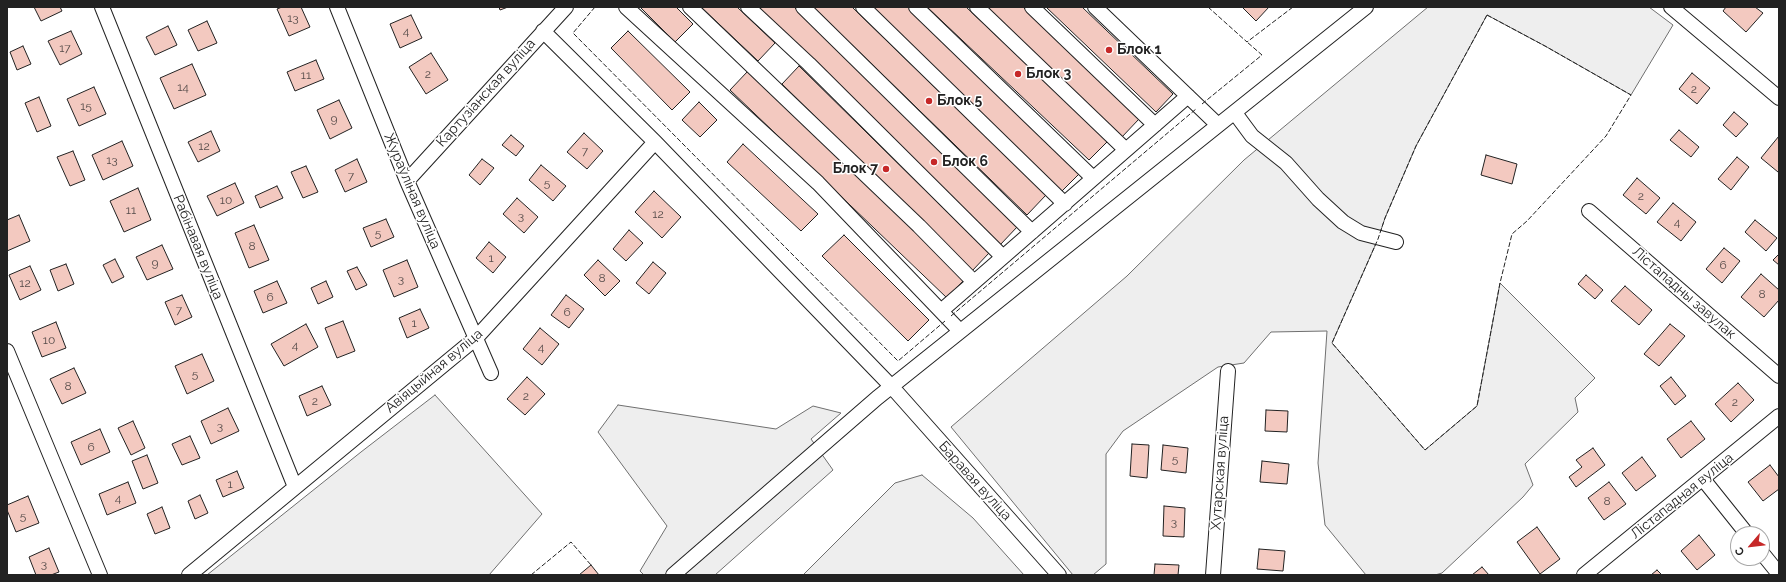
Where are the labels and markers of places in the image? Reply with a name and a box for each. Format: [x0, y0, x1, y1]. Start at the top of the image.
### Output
place label: Блок 1 [1117, 42, 1161, 58]
marker: Блок 1 [1104, 45, 1114, 55]
place label: Блок 3 [1026, 66, 1071, 82]
marker: Блок 3 [1013, 69, 1023, 79]
place label: Блок 5 [937, 93, 982, 109]
marker: Блок 5 [924, 96, 934, 106]
place label: Блок 6 [942, 154, 988, 170]
marker: Блок 6 [929, 157, 939, 167]
place label: Блок 7 [833, 161, 878, 177]
marker: Блок 7 [881, 164, 891, 174]

